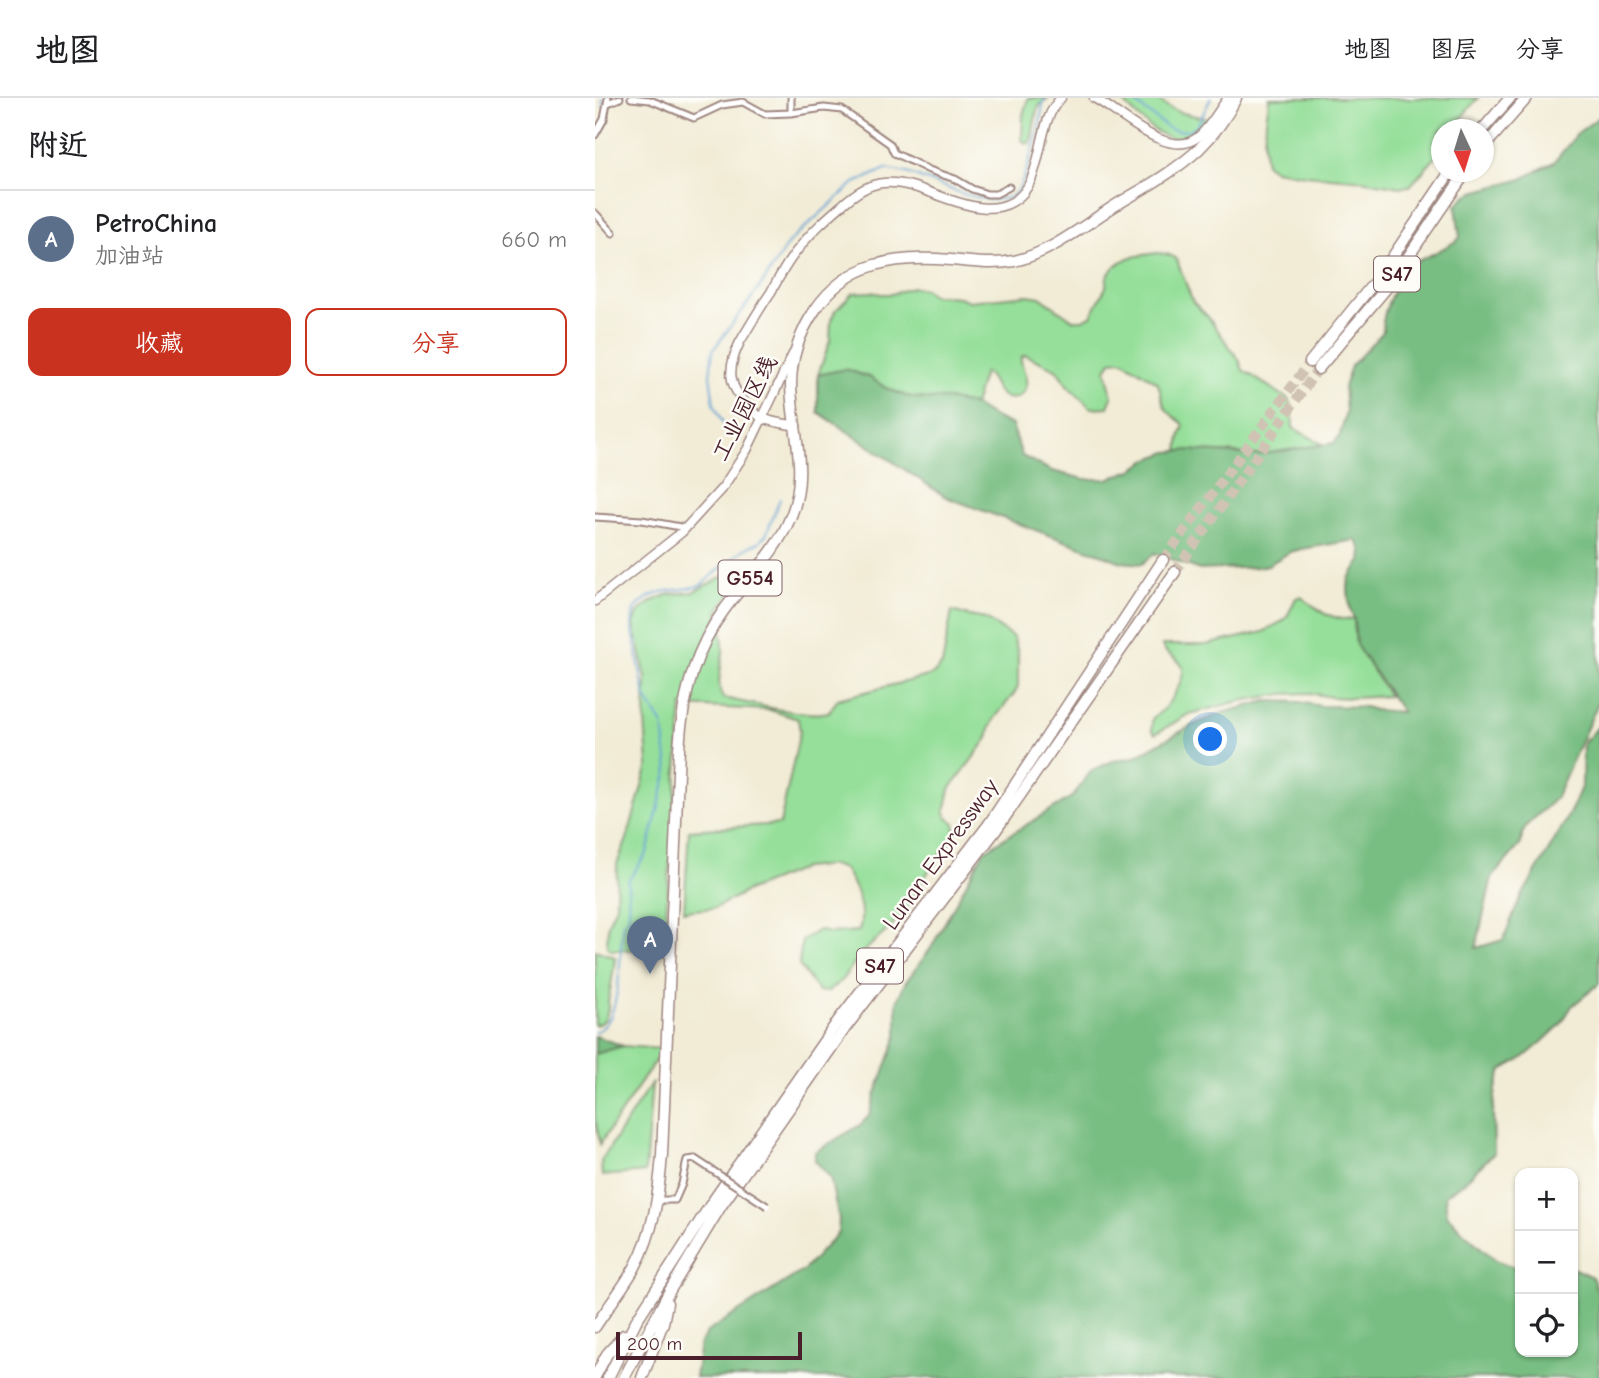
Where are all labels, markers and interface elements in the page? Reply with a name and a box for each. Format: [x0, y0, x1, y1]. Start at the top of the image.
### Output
text: 地图 [35, 31, 101, 69]
text: 地图 [1344, 35, 1392, 63]
text: 图层 [1430, 35, 1478, 63]
text: 分享 [1516, 35, 1564, 63]
north arrow [1431, 119, 1494, 182]
text: 附近 [28, 128, 88, 163]
text: PetroChina [95, 209, 217, 239]
text: A [45, 226, 57, 253]
text: 660 m [501, 226, 567, 253]
text: 加油站 [95, 242, 164, 269]
road number: S47 [1374, 256, 1420, 292]
button: 收藏 [28, 308, 291, 376]
button: 分享 [305, 308, 567, 376]
street label: 工业园区线 [706, 351, 783, 466]
road number: G554 [719, 560, 781, 596]
your location [1193, 722, 1227, 756]
street label: Lunan Expressway [877, 773, 1005, 935]
pin: A [627, 916, 673, 974]
road number: S47 [857, 948, 903, 984]
map controls [1515, 1168, 1578, 1357]
button: + [1515, 1168, 1578, 1231]
button: − [1515, 1231, 1578, 1294]
button: locate [1515, 1294, 1578, 1357]
scale bar [616, 1329, 801, 1361]
text: 200 m [627, 1333, 682, 1355]

